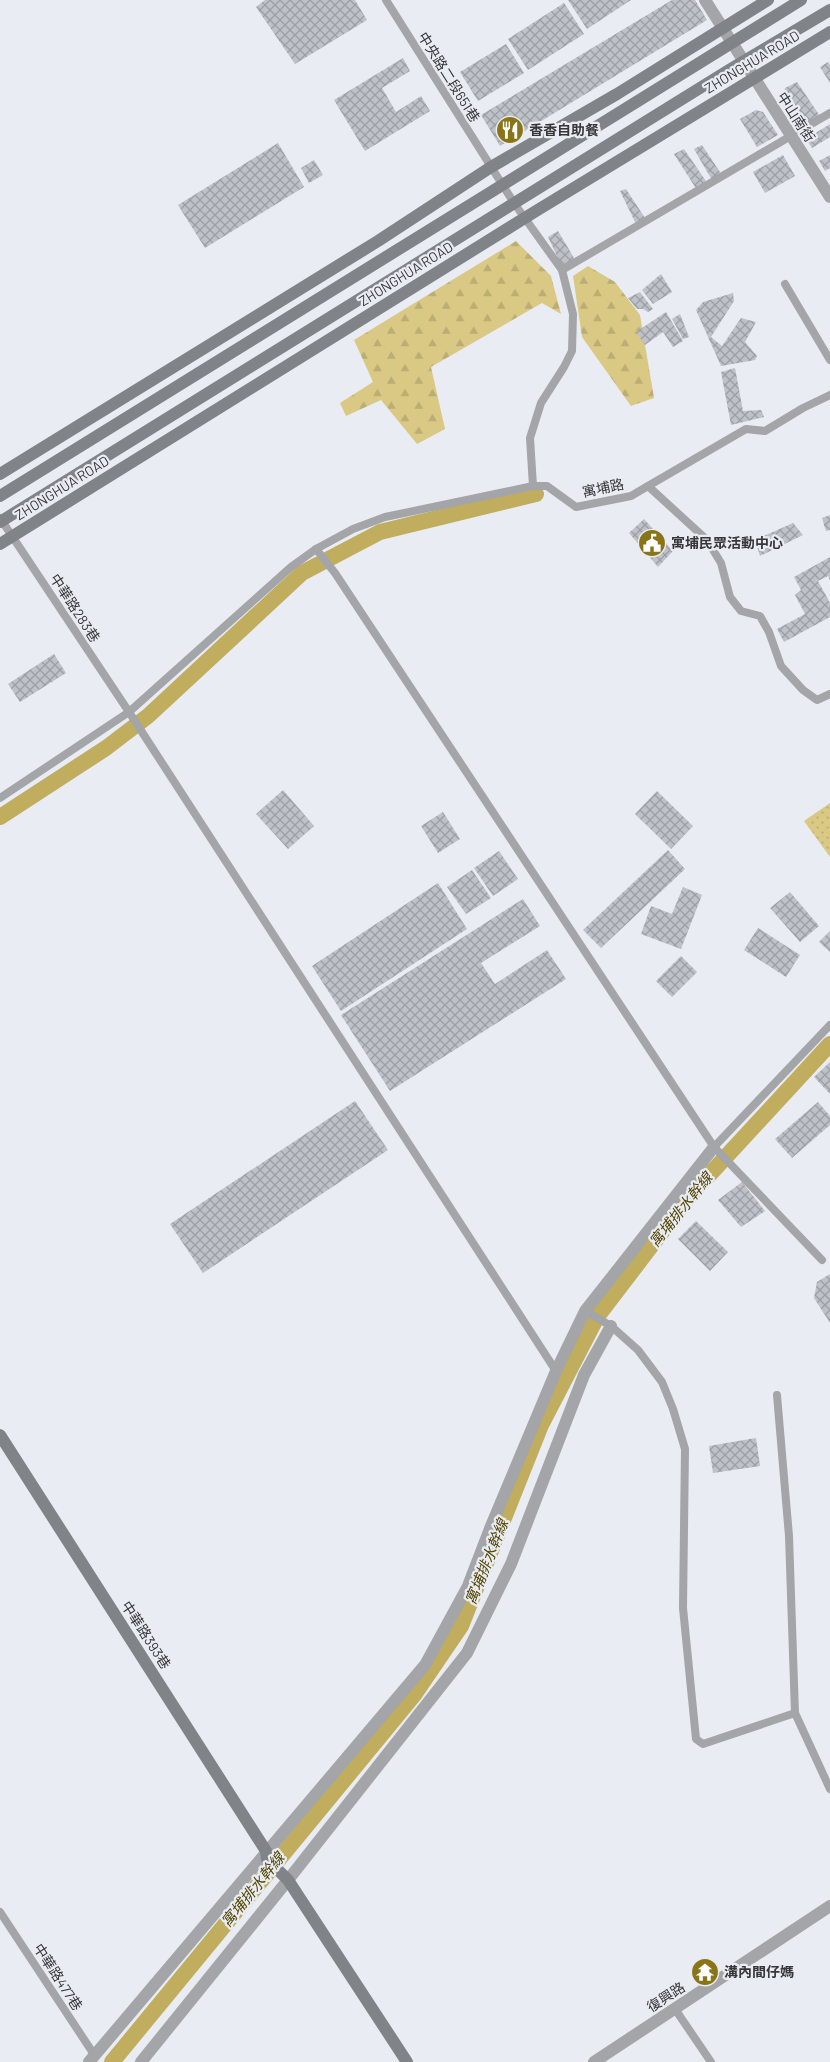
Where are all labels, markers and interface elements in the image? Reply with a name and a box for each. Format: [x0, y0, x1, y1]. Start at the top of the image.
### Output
street label: ZHONGHUA ROAD [701, 27, 802, 97]
street label: 中央路二段651巷 [415, 29, 484, 125]
street label: 中山南街 [774, 89, 819, 145]
restaurant icon: 香香自助餐 [495, 115, 525, 145]
place label: 香香自助餐 [529, 121, 599, 138]
street label: ZHONGHUA ROAD [356, 238, 456, 309]
street label: ZHONGHUA ROAD [12, 452, 112, 523]
street label: 寓埔路 [581, 475, 625, 500]
public building icon: 寓埔民眾活動中心 [637, 528, 667, 558]
place label: 寓埔民眾活動中心 [671, 534, 783, 551]
street label: 中華路283巷 [47, 570, 104, 645]
water label: 寓埔排水幹線 [645, 1167, 717, 1250]
water label: 寓埔排水幹線 [461, 1515, 512, 1607]
street label: 中華路393巷 [118, 1598, 175, 1672]
water label: 寓埔排水幹線 [217, 1847, 289, 1930]
street label: 中華路477巷 [30, 1940, 86, 2013]
temple icon: 溝內間仔媽 [690, 1957, 720, 1987]
place label: 溝內間仔媽 [724, 1963, 794, 1980]
street label: 復興路 [643, 1978, 688, 2015]

